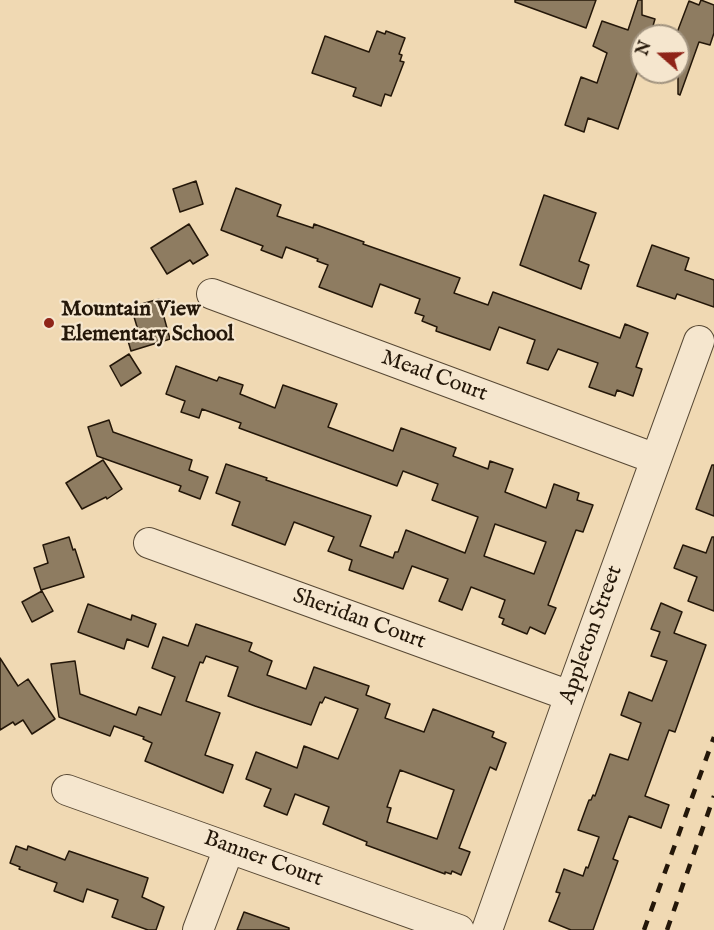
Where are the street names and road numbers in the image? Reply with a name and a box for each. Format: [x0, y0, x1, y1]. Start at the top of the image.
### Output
street label: Mead Court [377, 346, 491, 408]
street label: Appleton Street [555, 562, 629, 708]
street label: Sheridan Court [289, 584, 429, 656]
street label: Banner Court [200, 826, 326, 894]

